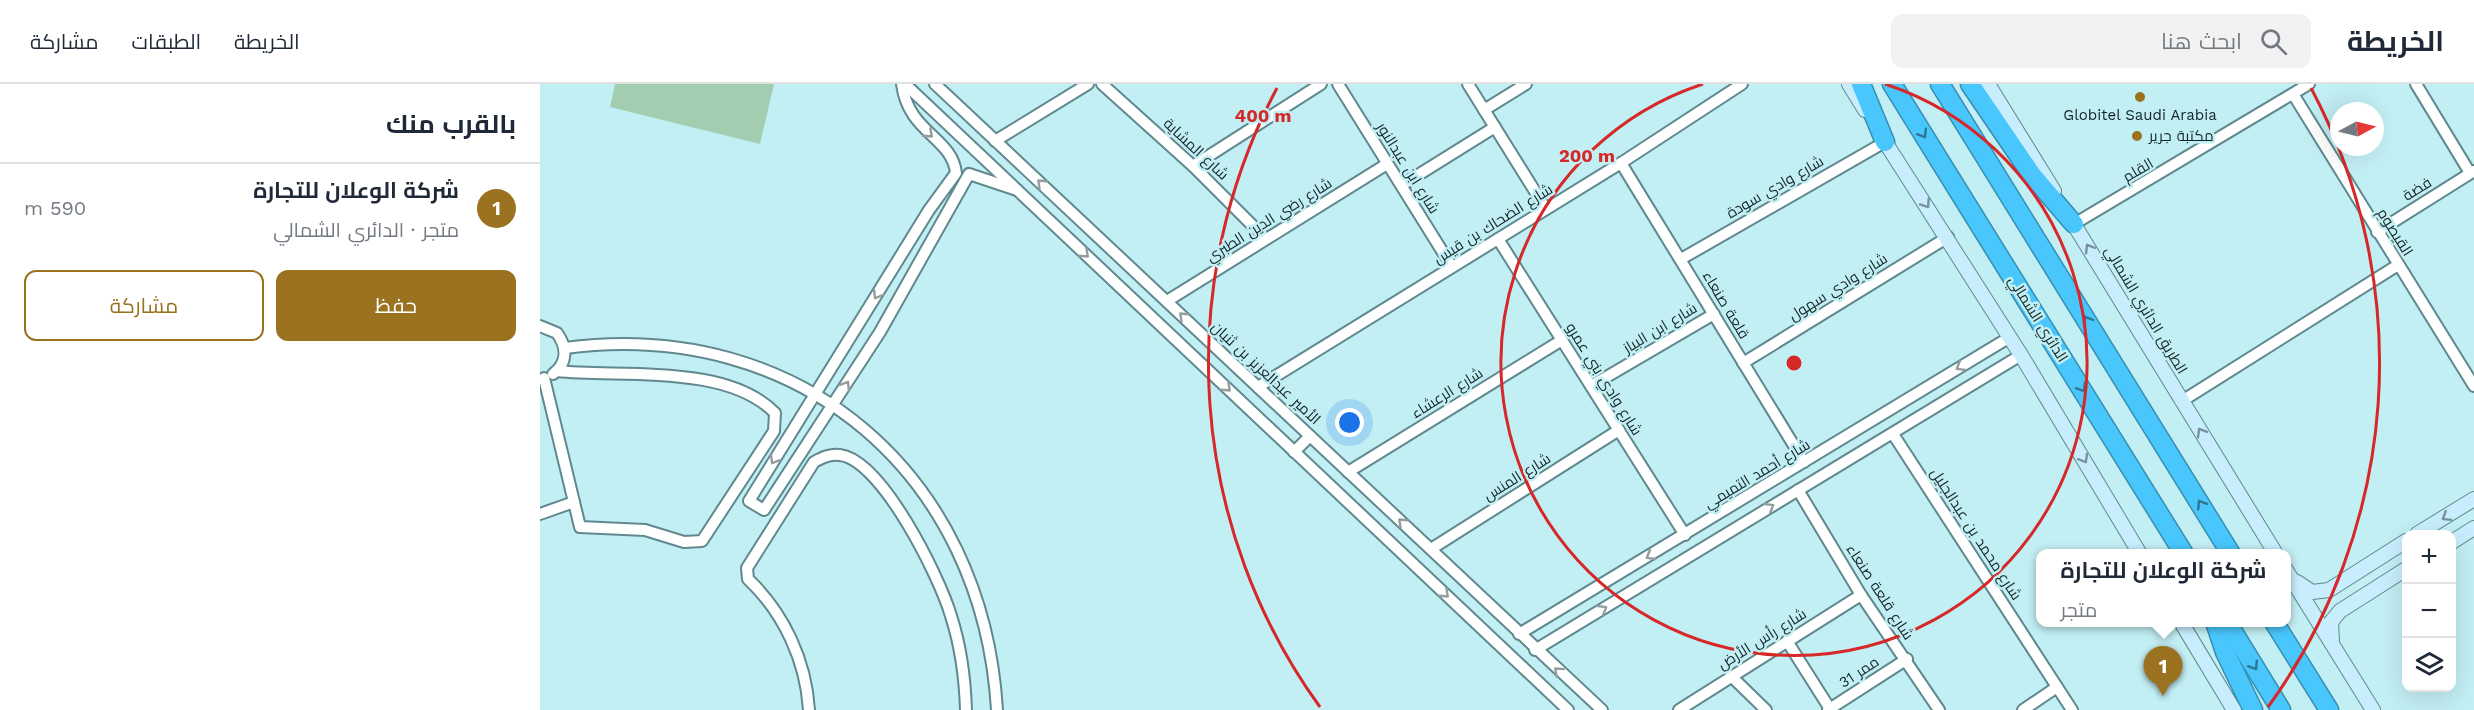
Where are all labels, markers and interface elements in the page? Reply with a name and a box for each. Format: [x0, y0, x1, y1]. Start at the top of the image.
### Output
search box [1891, 14, 2311, 68]
icon: search [2257, 25, 2290, 58]
text: الخريطة [2347, 25, 2444, 58]
text: مشاركة [30, 29, 99, 54]
text: الطبقات [132, 29, 201, 54]
text: الخريطة [234, 29, 300, 54]
text: ابحث هنا [2161, 29, 2242, 54]
marker: Globitel Saudi Arabia [2133, 90, 2147, 104]
north arrow [2330, 102, 2384, 156]
text: 400 m [1235, 105, 1291, 126]
place label: Globitel Saudi Arabia [2063, 106, 2217, 124]
text: بالقرب منك [386, 109, 516, 139]
street label: شارع المشاية [1158, 114, 1232, 185]
street label: شارع ابن عبدالنور [1371, 118, 1443, 218]
one-way arrow [922, 127, 933, 138]
place label: مكتبة جرير [2148, 127, 2214, 145]
one-way arrow [1916, 128, 1928, 138]
marker: مكتبة جرير [2130, 129, 2144, 143]
text: 200 m [1559, 145, 1615, 166]
street label: شارع وادي سودة [1723, 152, 1828, 225]
street label: القلم [2120, 154, 2157, 187]
street label: فضة [2399, 173, 2435, 205]
street label: شارع رضي الدين الطبري [1203, 174, 1337, 268]
text: شركة الوعلان للتجارة [253, 178, 459, 203]
one-way arrow [1037, 179, 1048, 190]
street label: شارع الضحاك بن قيس [1430, 180, 1557, 270]
text: 590 m [24, 196, 86, 220]
text: 1 [492, 196, 501, 220]
one-way arrow [1919, 197, 1930, 208]
street label: القيصوم [2372, 205, 2417, 260]
text: متجر · الدائري الشمالي [273, 218, 459, 242]
street label: الطريق الدائري الشمالي [2098, 243, 2191, 379]
one-way arrow [2084, 244, 2096, 254]
one-way arrow [1078, 247, 1089, 258]
street label: شارع وادي سهول [1785, 249, 1892, 327]
street label: قلعة صنعاء [1699, 268, 1753, 342]
button: مشاركة [24, 270, 264, 341]
button: حفظ [276, 270, 516, 341]
street label: الدائري الشمالي [2002, 273, 2072, 367]
one-way arrow [873, 289, 885, 299]
street label: شارع ابن البياز [1619, 299, 1701, 359]
one-way arrow [1180, 313, 1191, 324]
one-way arrow [2082, 316, 2094, 326]
street label: الأمير عبدالعزيز بن ثنيان [1207, 318, 1324, 429]
street label: شارع وادي بني عمرو [1559, 319, 1646, 440]
centre of rings [1784, 353, 1804, 373]
one-way arrow [1956, 360, 1966, 372]
street label: شارع الرعشاء [1408, 364, 1487, 424]
one-way arrow [839, 381, 850, 392]
one-way arrow [1219, 381, 1230, 392]
one-way arrow [2074, 382, 2085, 393]
your location [1335, 408, 1364, 437]
one-way arrow [2197, 428, 2209, 438]
street label: شارع أحمد التميمي [1700, 434, 1815, 515]
street label: شارع المنس [1480, 449, 1555, 506]
one-way arrow [2076, 453, 2088, 463]
one-way arrow [769, 454, 781, 464]
street label: شارع محمد بن عبدالجليل [1925, 465, 2025, 604]
one-way arrow [2196, 500, 2208, 510]
one-way arrow [1764, 503, 1774, 515]
one-way arrow [2442, 509, 2452, 521]
one-way arrow [1398, 518, 1409, 529]
map controls [2402, 530, 2456, 692]
button: + [2402, 530, 2456, 584]
street label: شارع قلعة صنعاء [1841, 541, 1918, 644]
one-way arrow [1646, 549, 1656, 560]
popup [2036, 549, 2291, 627]
text: شركة الوعلان للتجارة [2061, 558, 2266, 583]
button: − [2402, 584, 2456, 638]
one-way arrow [1438, 587, 1449, 598]
text: متجر [2061, 598, 2097, 622]
one-way arrow [1597, 604, 1607, 616]
street label: شارع رأس الأرض [1714, 604, 1811, 675]
button: layers [2402, 638, 2456, 692]
pin: 1 [2144, 646, 2182, 696]
street label: ممر 31 [1836, 652, 1882, 692]
one-way arrow [2247, 659, 2258, 670]
one-way arrow [1555, 667, 1565, 678]

